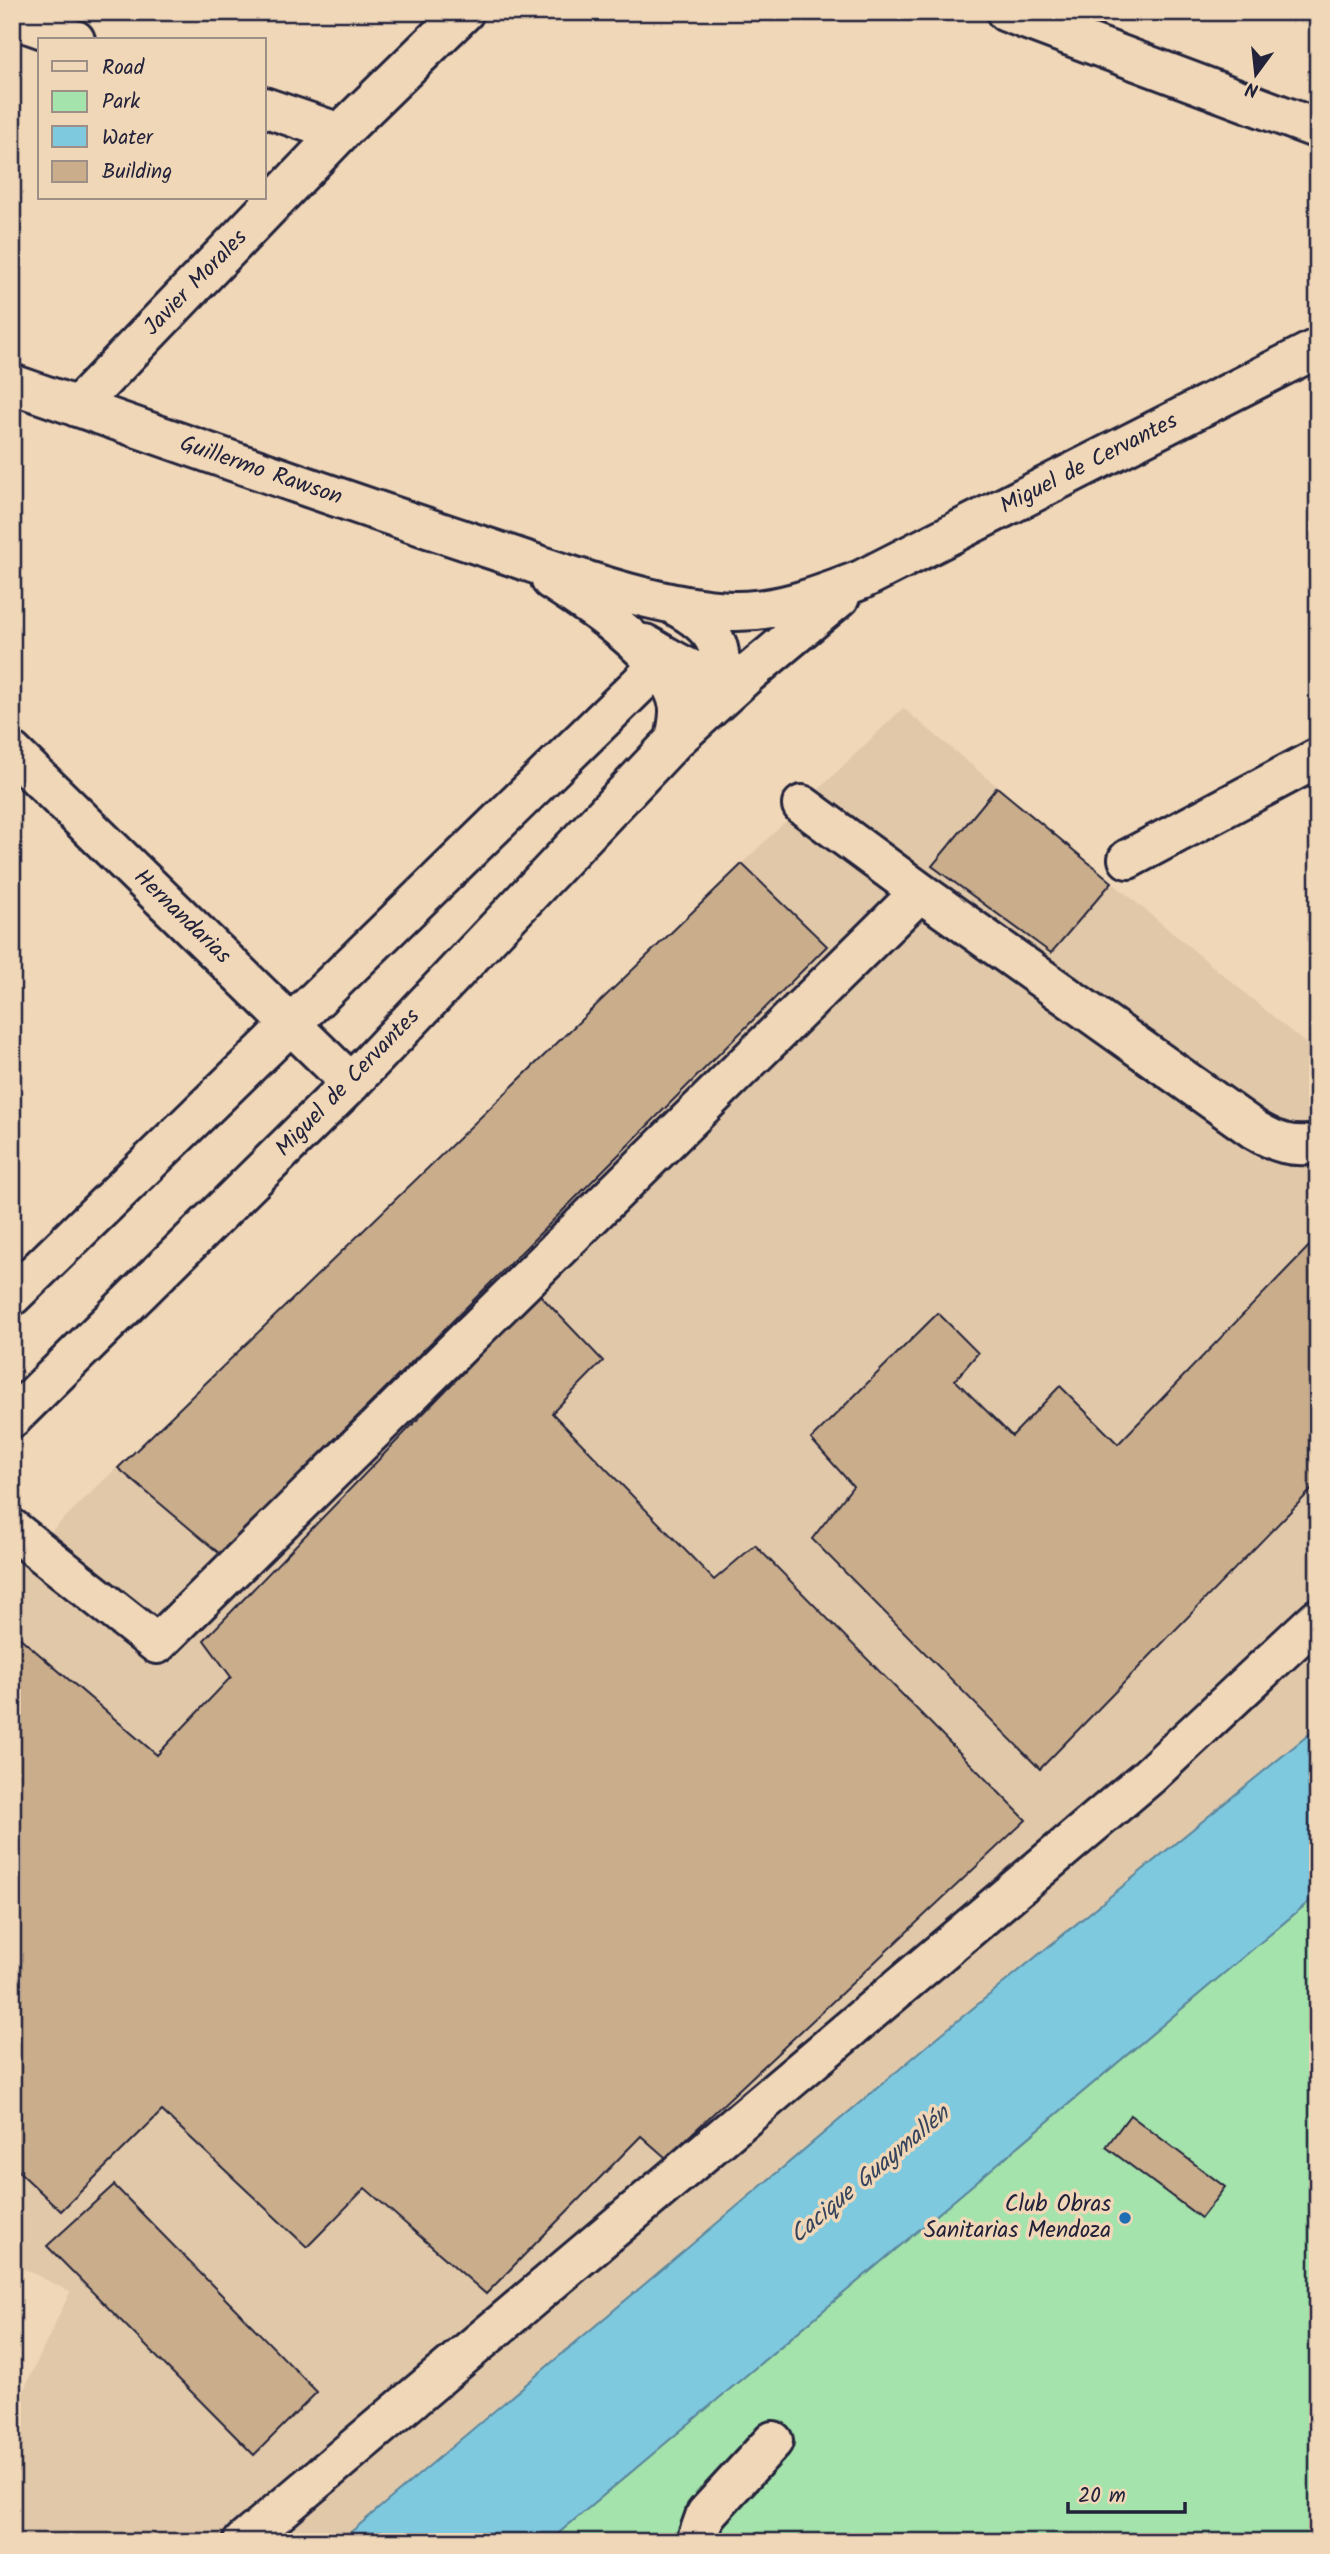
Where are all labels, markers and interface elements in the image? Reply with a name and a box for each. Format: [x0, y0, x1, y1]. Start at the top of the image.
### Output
legend [38, 38, 266, 200]
north arrow [1222, 38, 1292, 108]
text: Road [102, 52, 145, 85]
text: N [1242, 72, 1262, 105]
text: Park [102, 86, 140, 119]
text: Water [102, 122, 154, 155]
text: Building [102, 156, 172, 189]
street label: Javier Morales [136, 221, 257, 345]
street label: Miguel de Cervantes [994, 404, 1184, 524]
street label: Guillermo Rawson [175, 426, 347, 516]
street label: Hernandarias [125, 861, 239, 973]
street label: Miguel de Cervantes [267, 1000, 429, 1166]
water label: Cacique Guaymallén [781, 2095, 961, 2254]
place label: Club Obras Sanitarias Mendoza [924, 2187, 1111, 2249]
marker: Club Obras Sanitarias Mendoza [1117, 2210, 1133, 2226]
scale bar [1068, 2470, 1185, 2514]
text: 20 m [1078, 2480, 1126, 2513]

